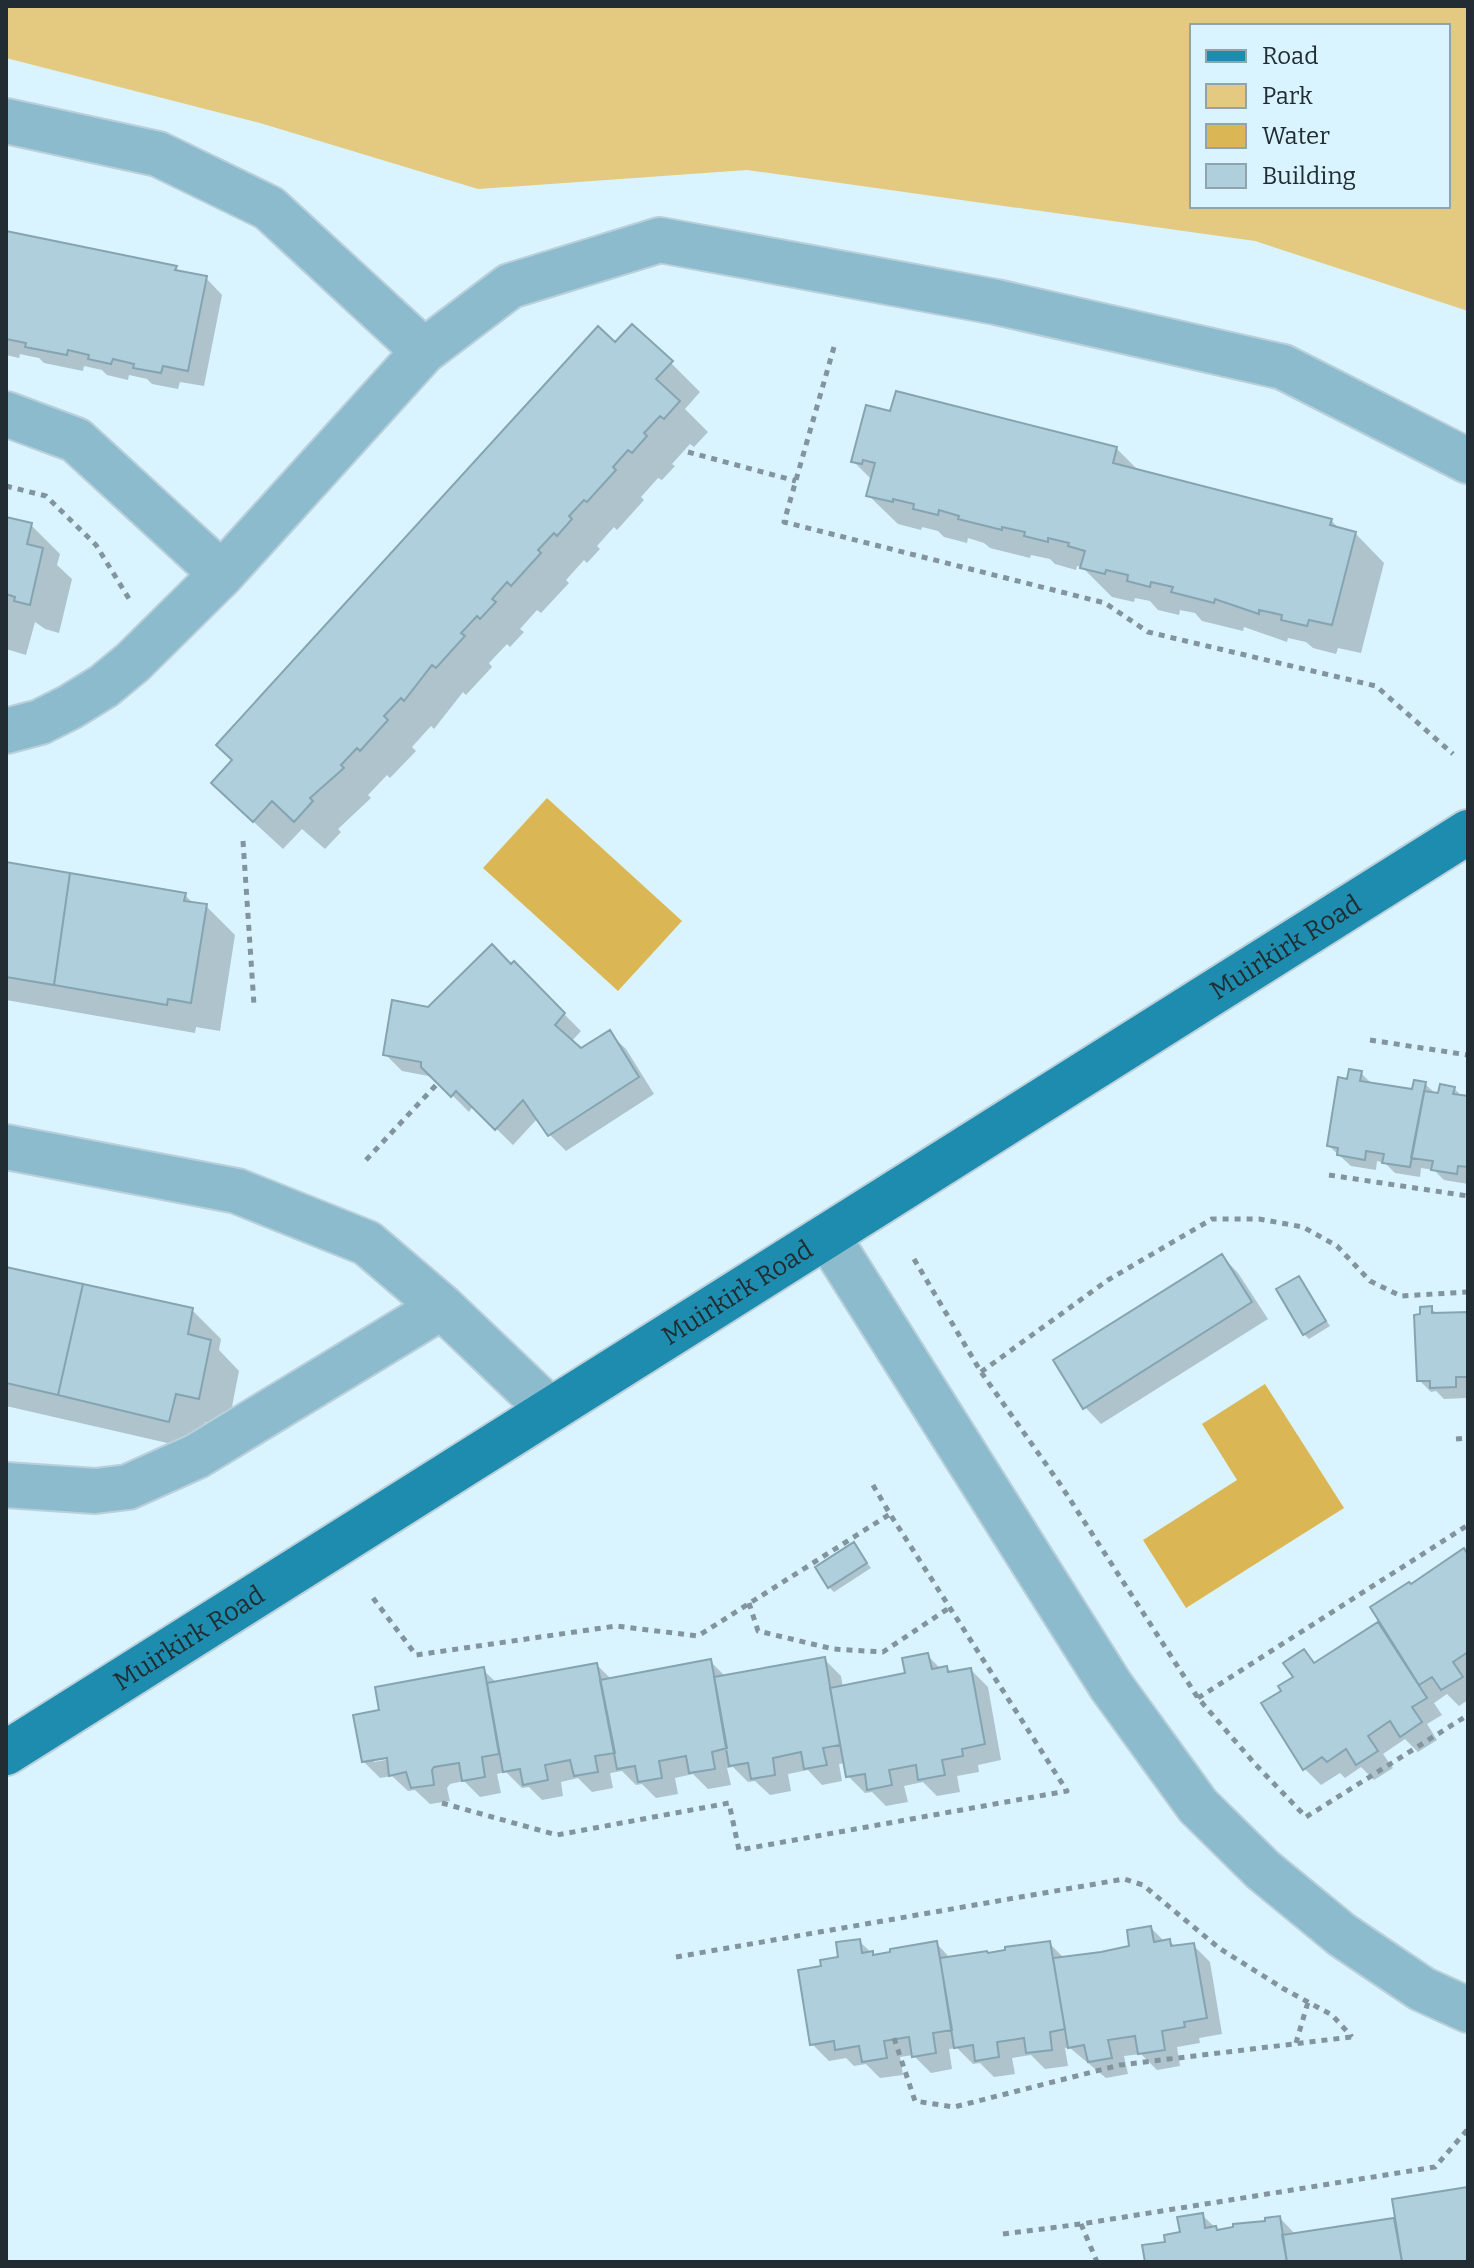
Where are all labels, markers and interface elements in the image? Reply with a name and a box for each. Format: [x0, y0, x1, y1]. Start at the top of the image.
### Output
legend [1190, 24, 1450, 208]
text: Road [1262, 42, 1318, 70]
text: Park [1262, 82, 1313, 110]
text: Water [1262, 122, 1330, 150]
text: Building [1262, 162, 1356, 190]
street label: Muirkirk Road [1204, 888, 1367, 1007]
street label: Muirkirk Road [656, 1234, 818, 1352]
street label: Muirkirk Road [108, 1579, 270, 1697]

